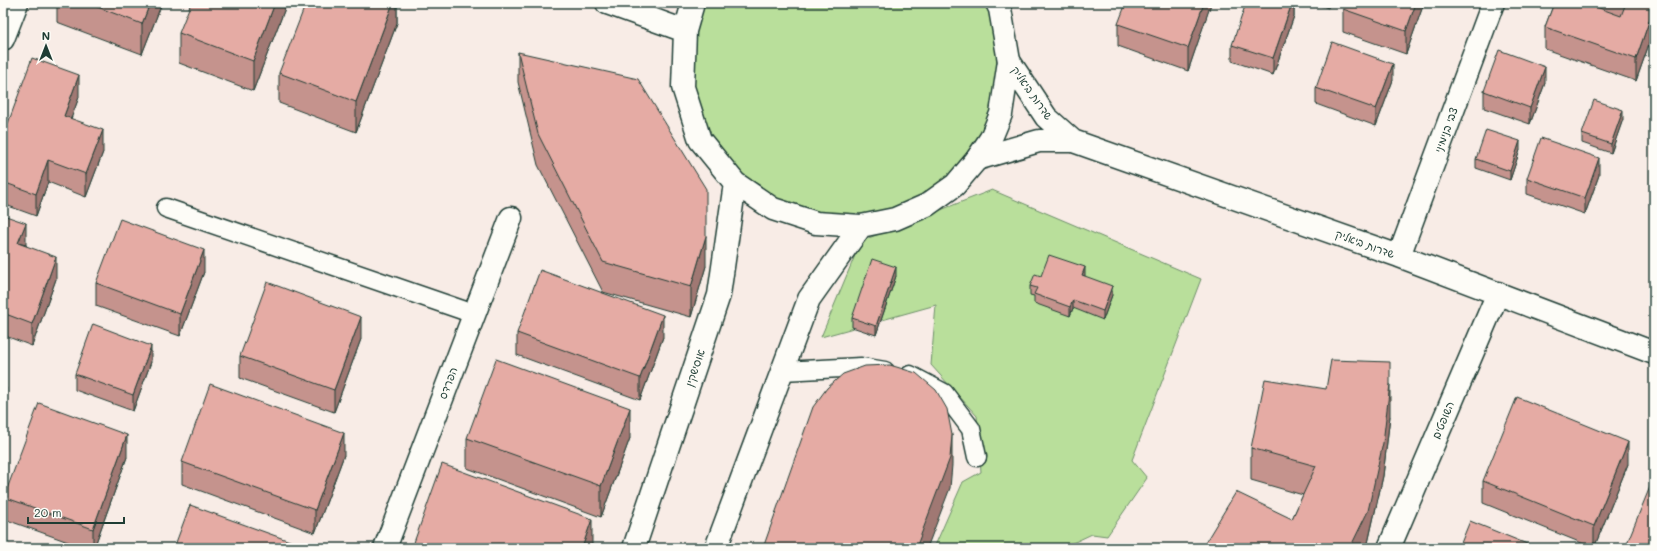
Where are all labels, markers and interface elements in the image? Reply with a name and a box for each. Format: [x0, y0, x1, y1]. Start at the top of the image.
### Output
north arrow [26, 26, 66, 66]
text: N [42, 28, 50, 43]
street label: שדרות ביאליק [1008, 63, 1057, 123]
street label: צבי בנימיני [1430, 105, 1461, 155]
street label: שדרות ביאליק [1333, 226, 1397, 261]
street label: אוסישקין [681, 347, 708, 389]
street label: הפרדס [435, 365, 460, 401]
street label: השופטים [1428, 399, 1457, 441]
scale bar [28, 499, 124, 525]
text: 20 m [34, 504, 62, 520]

